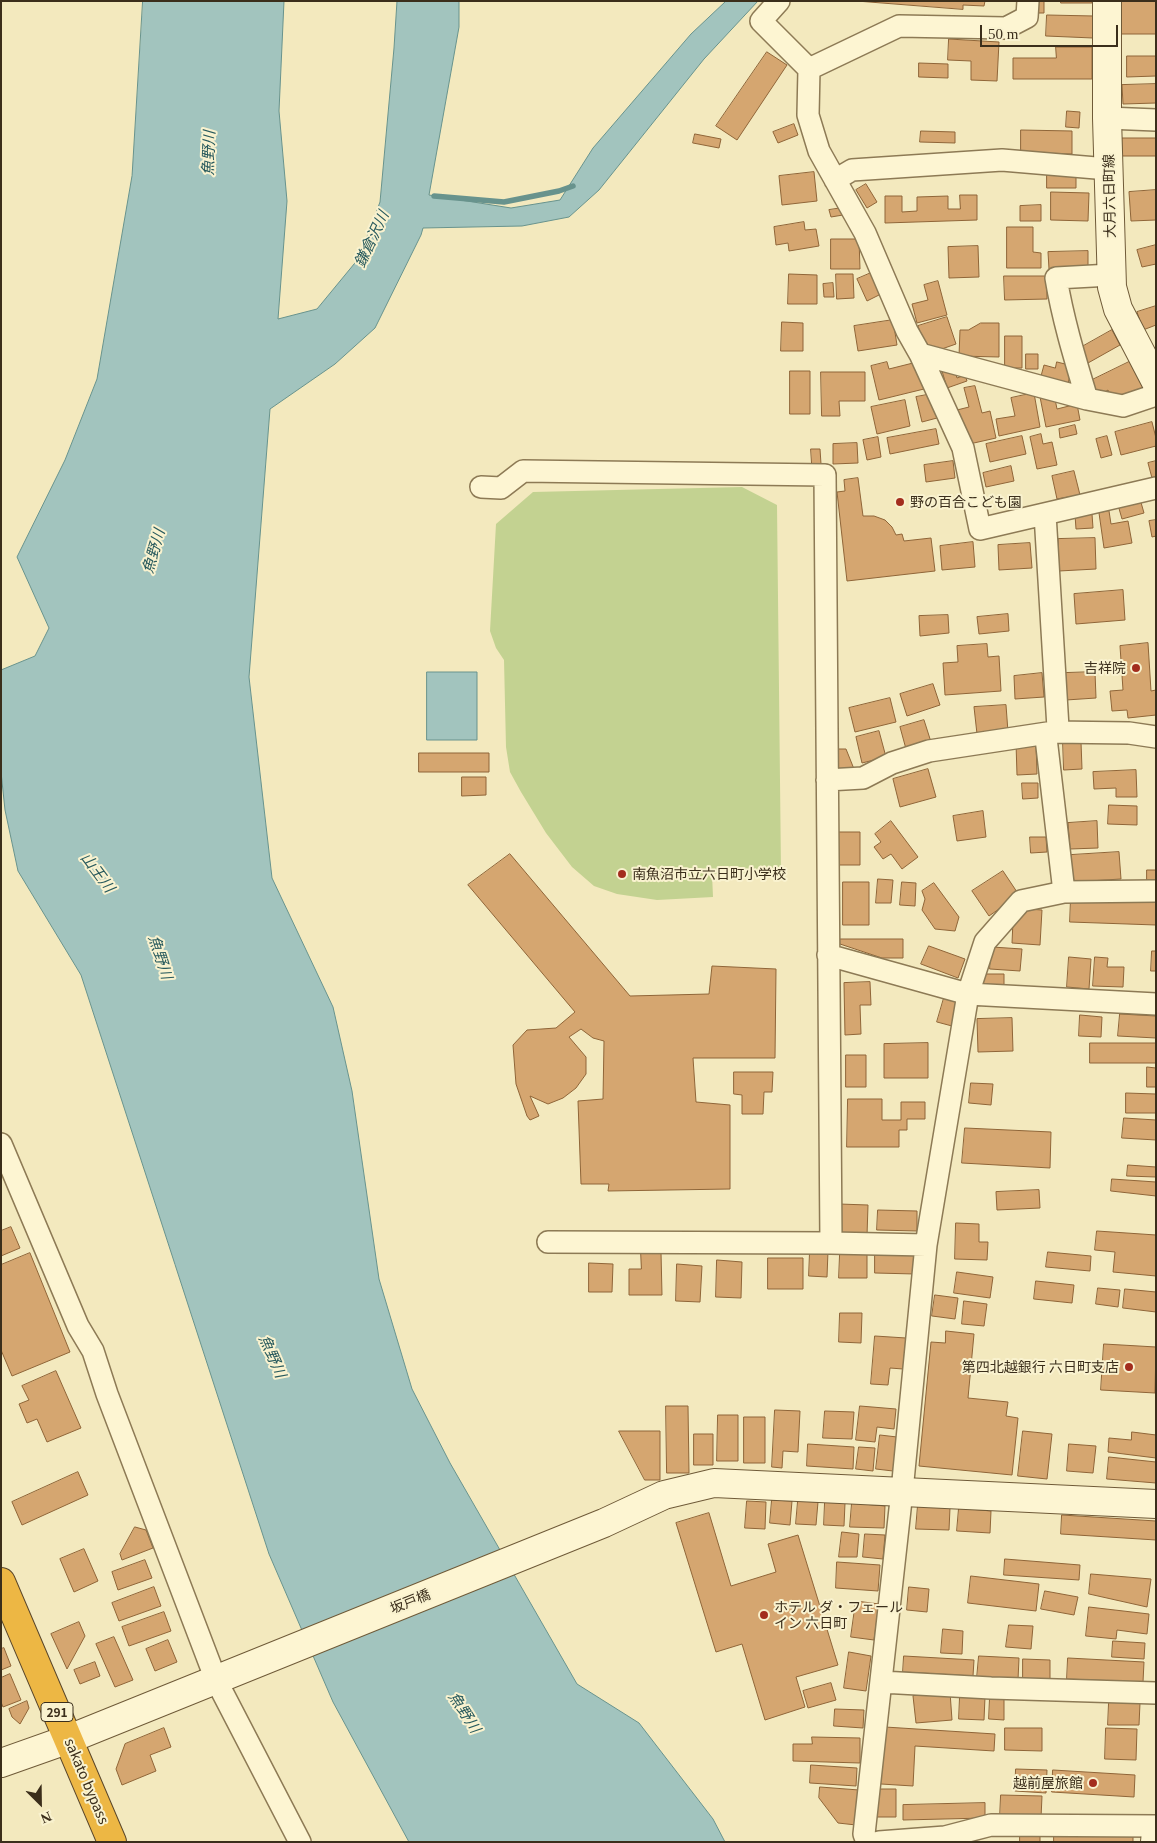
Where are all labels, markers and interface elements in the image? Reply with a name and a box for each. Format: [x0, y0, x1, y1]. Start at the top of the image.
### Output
scale bar [982, 15, 1120, 47]
text: 50 m [988, 26, 1018, 42]
water label: 魚野川 [198, 130, 218, 176]
street label: 大月六日町線 [1100, 154, 1118, 238]
water label: 鎌倉沢川 [350, 208, 392, 270]
place label: 野の百合こども園 [910, 494, 1022, 510]
marker: 野の百合こども園 [894, 496, 906, 508]
water label: 魚野川 [138, 527, 168, 575]
place label: 吉祥院 [1084, 660, 1126, 676]
marker: 吉祥院 [1130, 662, 1142, 674]
water label: 山王川 [77, 849, 119, 895]
place label: 南魚沼市立六日町小学校 [632, 866, 786, 882]
marker: 南魚沼市立六日町小学校 [616, 868, 628, 880]
water label: 魚野川 [145, 933, 177, 981]
water label: 魚野川 [256, 1332, 290, 1380]
place label: 第四北越銀行 六日町支店 [962, 1359, 1119, 1375]
marker: 第四北越銀行 六日町支店 [1123, 1361, 1135, 1373]
street label: 坂戸橋 [387, 1585, 433, 1617]
place label: ホテル ダ・フェール イン 六日町 [774, 1599, 903, 1631]
marker: ホテル ダ・フェール イン 六日町 [758, 1609, 770, 1621]
water label: 魚野川 [445, 1688, 485, 1736]
road number: 291 [41, 1702, 73, 1721]
street label: sakato bypass [61, 1736, 113, 1826]
place label: 越前屋旅館 [1013, 1775, 1083, 1791]
marker: 越前屋旅館 [1087, 1777, 1099, 1789]
north arrow [15, 1778, 65, 1828]
text: N [38, 1808, 54, 1826]

